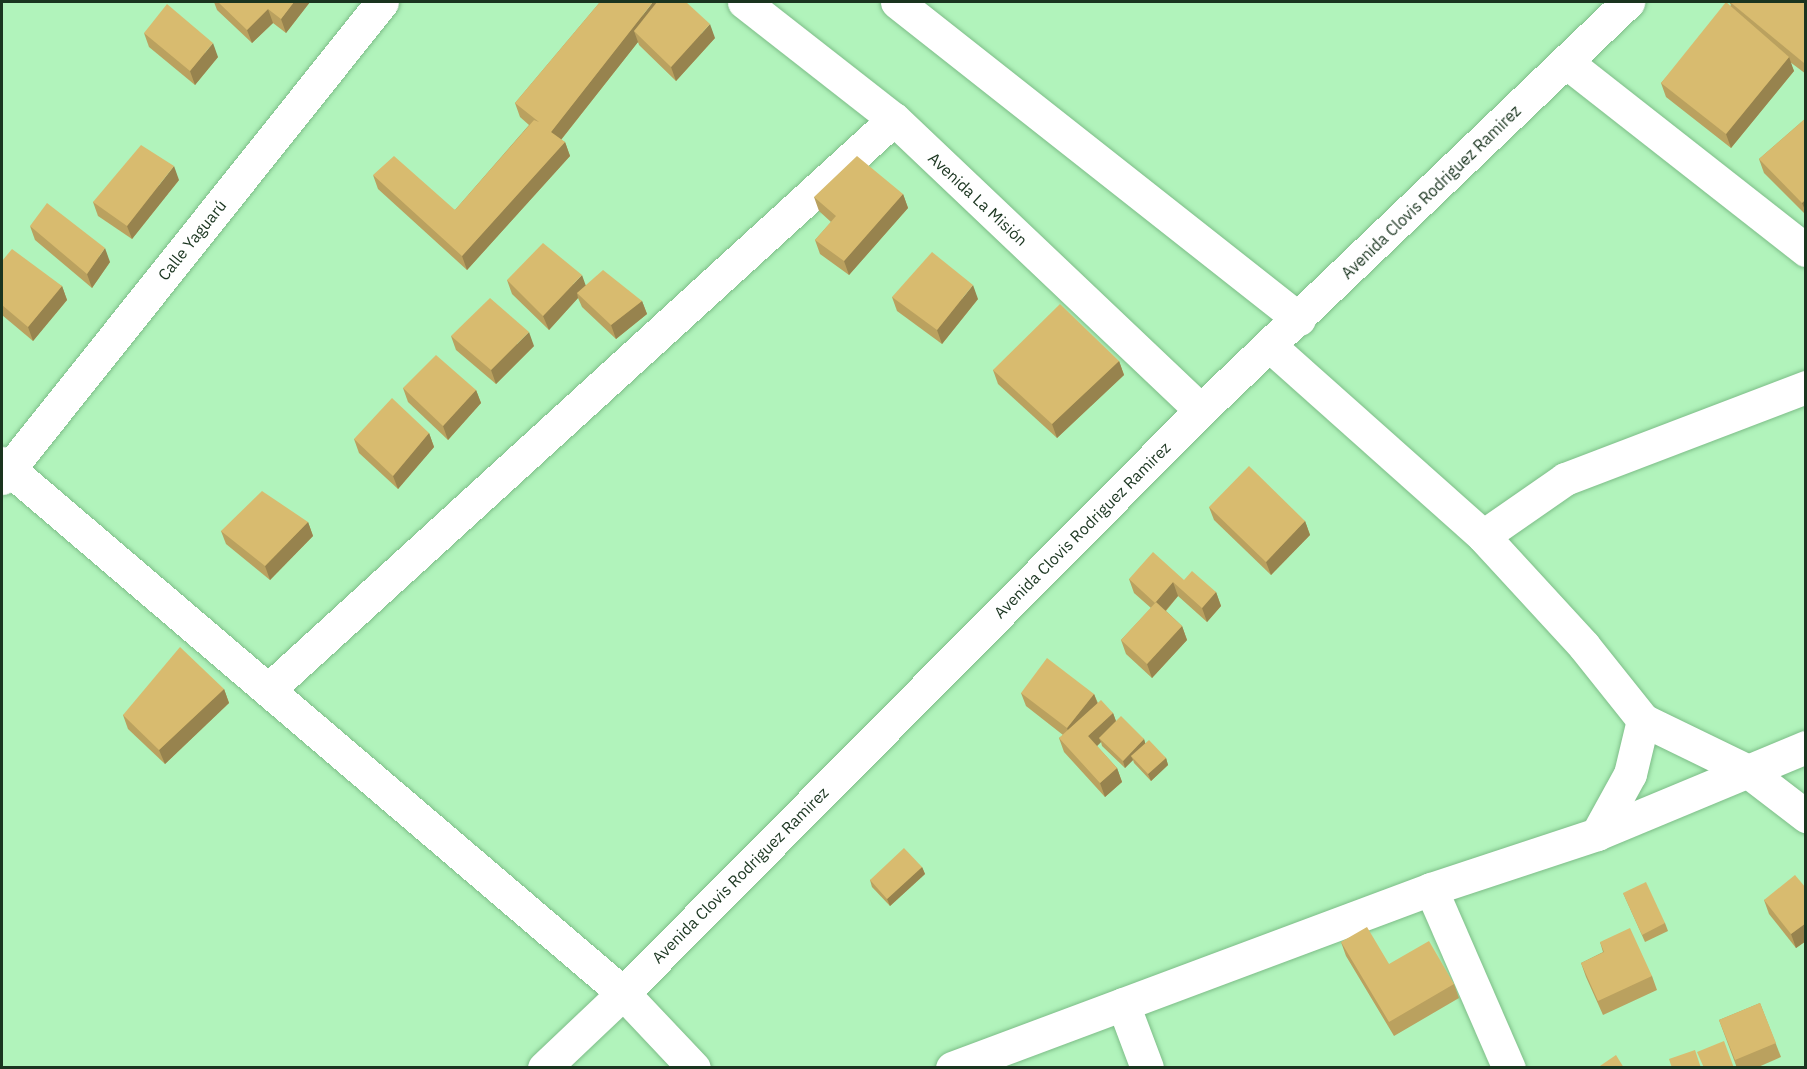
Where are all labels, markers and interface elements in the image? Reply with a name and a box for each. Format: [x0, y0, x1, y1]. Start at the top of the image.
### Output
street label: Avenida Clovis Rodriguez Ramirez [1337, 101, 1525, 283]
street label: Avenida La Misión [925, 148, 1031, 250]
street label: Calle Yaguarú [154, 196, 230, 284]
street label: Avenida Clovis Rodriguez Ramirez [990, 438, 1174, 622]
street label: Avenida Clovis Rodriguez Ramirez [648, 783, 832, 967]

